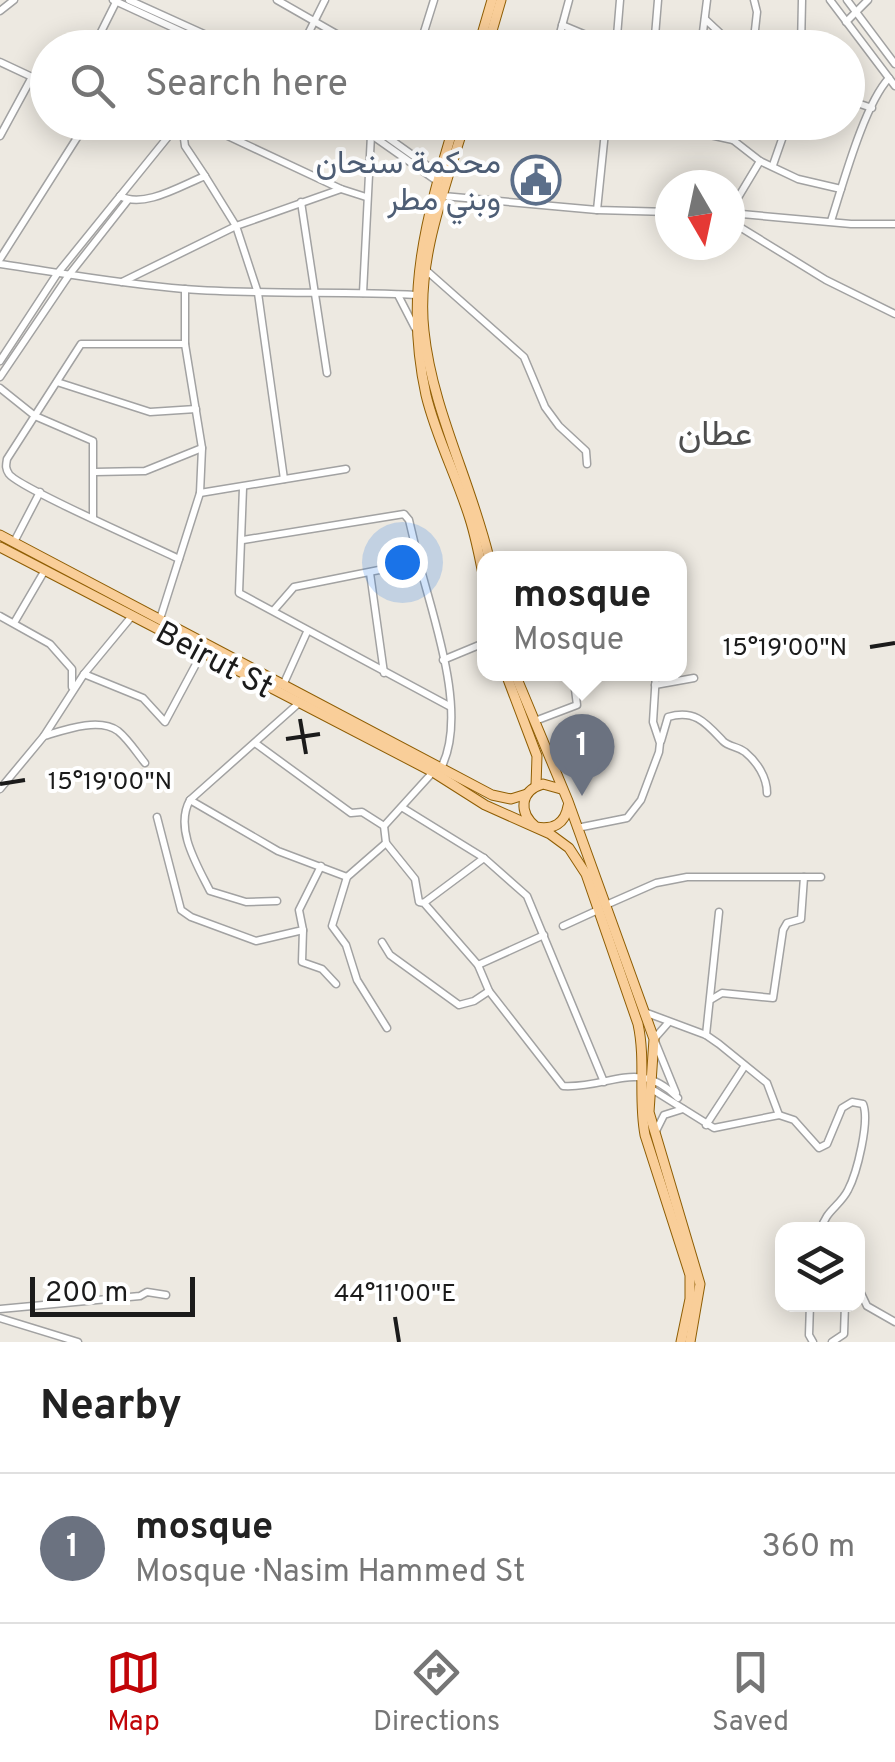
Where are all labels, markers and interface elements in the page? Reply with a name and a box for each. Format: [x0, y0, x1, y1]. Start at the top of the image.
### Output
search box [30, 30, 865, 140]
icon: search [65, 58, 120, 113]
text: Search here [145, 61, 348, 110]
place label: محكمة سنحان وبني مطر [315, 145, 501, 225]
public building icon: محكمة سنحان وبني مطر [510, 154, 562, 206]
north arrow [655, 170, 745, 260]
district label: عطان [678, 414, 752, 458]
your location [377, 537, 428, 588]
popup [477, 551, 687, 681]
text: mosque [513, 572, 651, 621]
street label: Beirut St [148, 614, 279, 709]
text: Mosque [513, 621, 624, 661]
text: 15°19'00"N [723, 633, 847, 665]
pin: 1 [550, 714, 614, 796]
text: 15°19'00"N [48, 767, 172, 799]
map controls [775, 1222, 865, 1312]
button: layers [775, 1222, 865, 1312]
scale bar [30, 1272, 195, 1316]
text: 200 m [45, 1276, 128, 1312]
text: 44°11'00"E [334, 1279, 456, 1311]
text: Nearby [40, 1381, 182, 1434]
text: mosque [135, 1504, 273, 1553]
text: 1 [66, 1528, 79, 1568]
text: 360 m [761, 1528, 855, 1568]
text: Mosque · Nasim Hammed St [135, 1553, 525, 1593]
tab: Map [106, 1645, 161, 1741]
tab: Directions [373, 1645, 500, 1741]
tab: Saved [712, 1645, 789, 1741]

